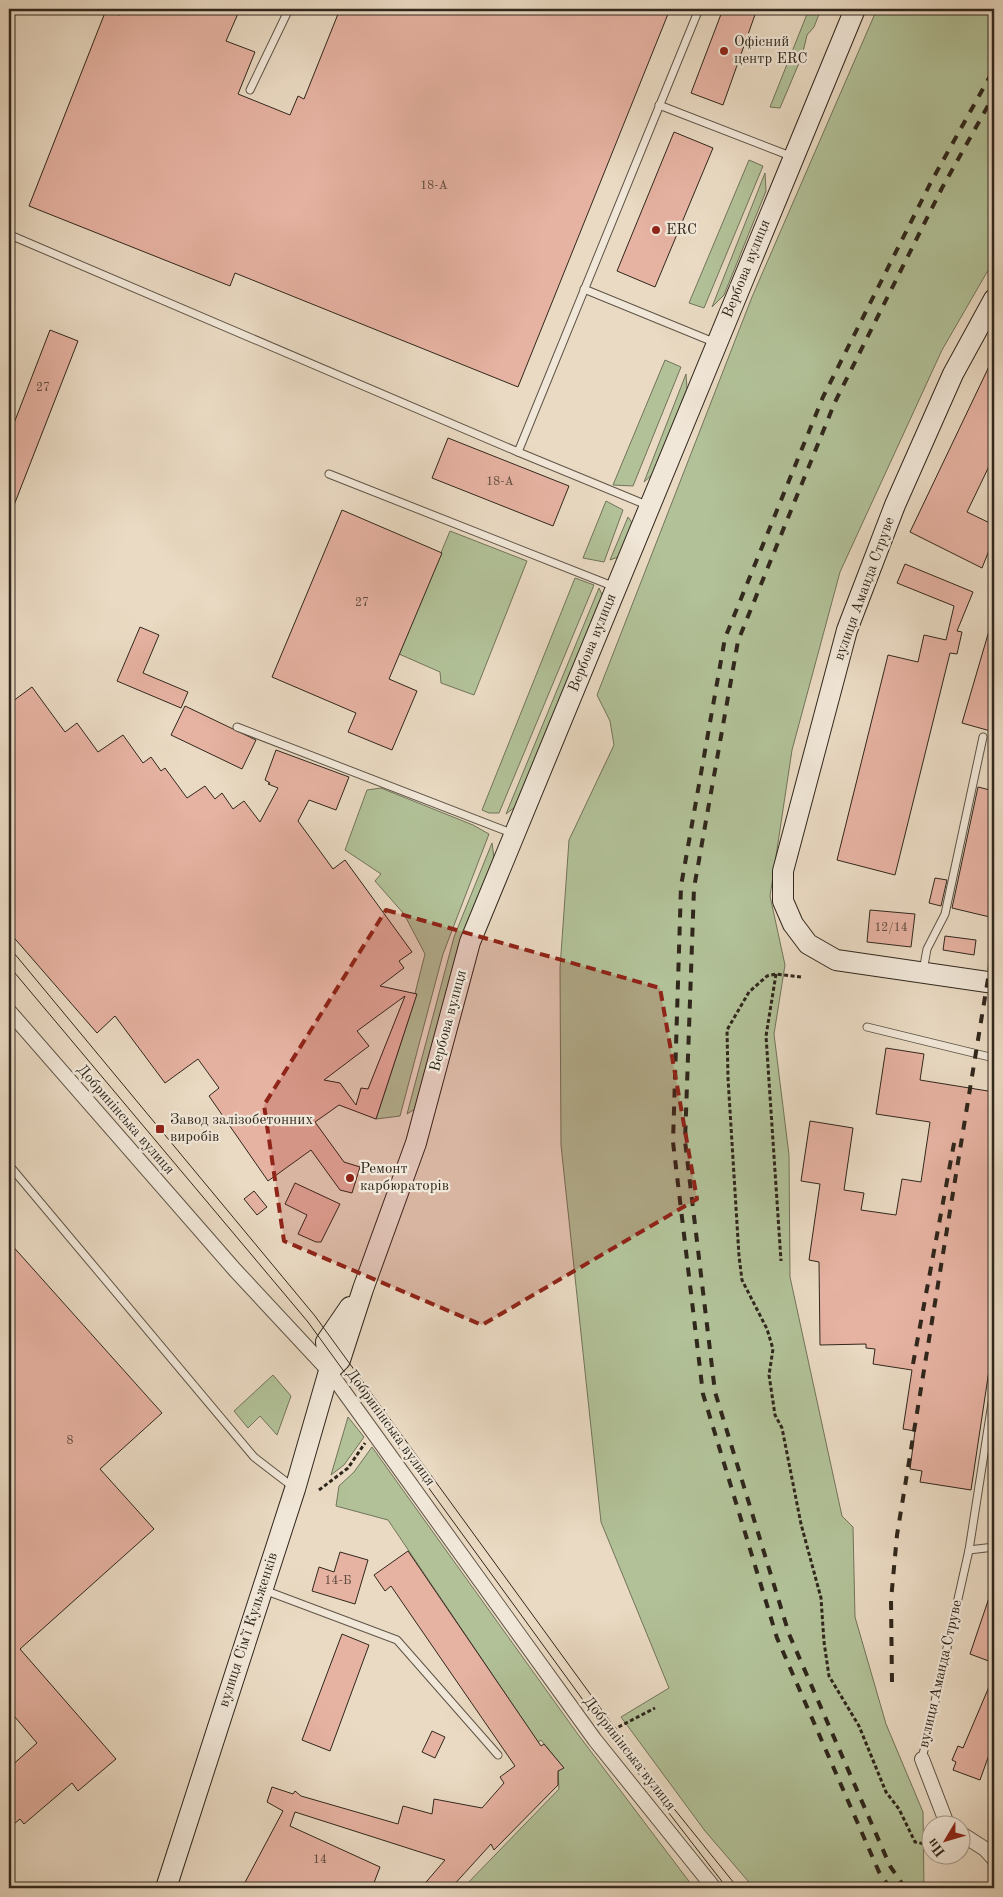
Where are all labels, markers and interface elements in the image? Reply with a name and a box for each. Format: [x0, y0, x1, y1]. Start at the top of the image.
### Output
place label: Офісний центр ERC [734, 35, 808, 67]
marker: Офісний центр ERC [718, 45, 730, 57]
house number: 18-А [420, 180, 448, 192]
street label: Вербова вулиця [720, 217, 774, 320]
place label: ERC [666, 223, 697, 238]
marker: ERC [650, 224, 662, 236]
house number: 27 [36, 382, 50, 394]
house number: 18-А [486, 476, 514, 488]
street label: вулиця Аманда Струве [832, 515, 898, 663]
street label: Вербова вулиця [566, 591, 620, 694]
house number: 27 [355, 597, 369, 609]
house number: 12/14 [874, 922, 908, 934]
street label: Вербова вулиця [428, 968, 470, 1073]
street label: Добринінська вулиця [73, 1062, 177, 1178]
place label: Завод залізобетонних виробів [170, 1113, 313, 1145]
marker: Завод залізобетонних виробів [154, 1123, 166, 1135]
place label: Ремонт карбюраторів [360, 1162, 449, 1194]
marker: Ремонт карбюраторів [344, 1172, 356, 1184]
street label: Добринінська вулиця [343, 1367, 437, 1489]
house number: 8 [67, 1435, 74, 1447]
street label: вулиця Сімʼї Кульженків [217, 1551, 281, 1709]
house number: 14-Б [325, 1575, 351, 1587]
street label: вулиця Аманда Струве [917, 1598, 965, 1749]
street label: Добринінська вулиця [580, 1694, 678, 1814]
north arrow [920, 1814, 970, 1864]
text: Пн [925, 1835, 948, 1859]
house number: 14 [313, 1854, 327, 1866]

